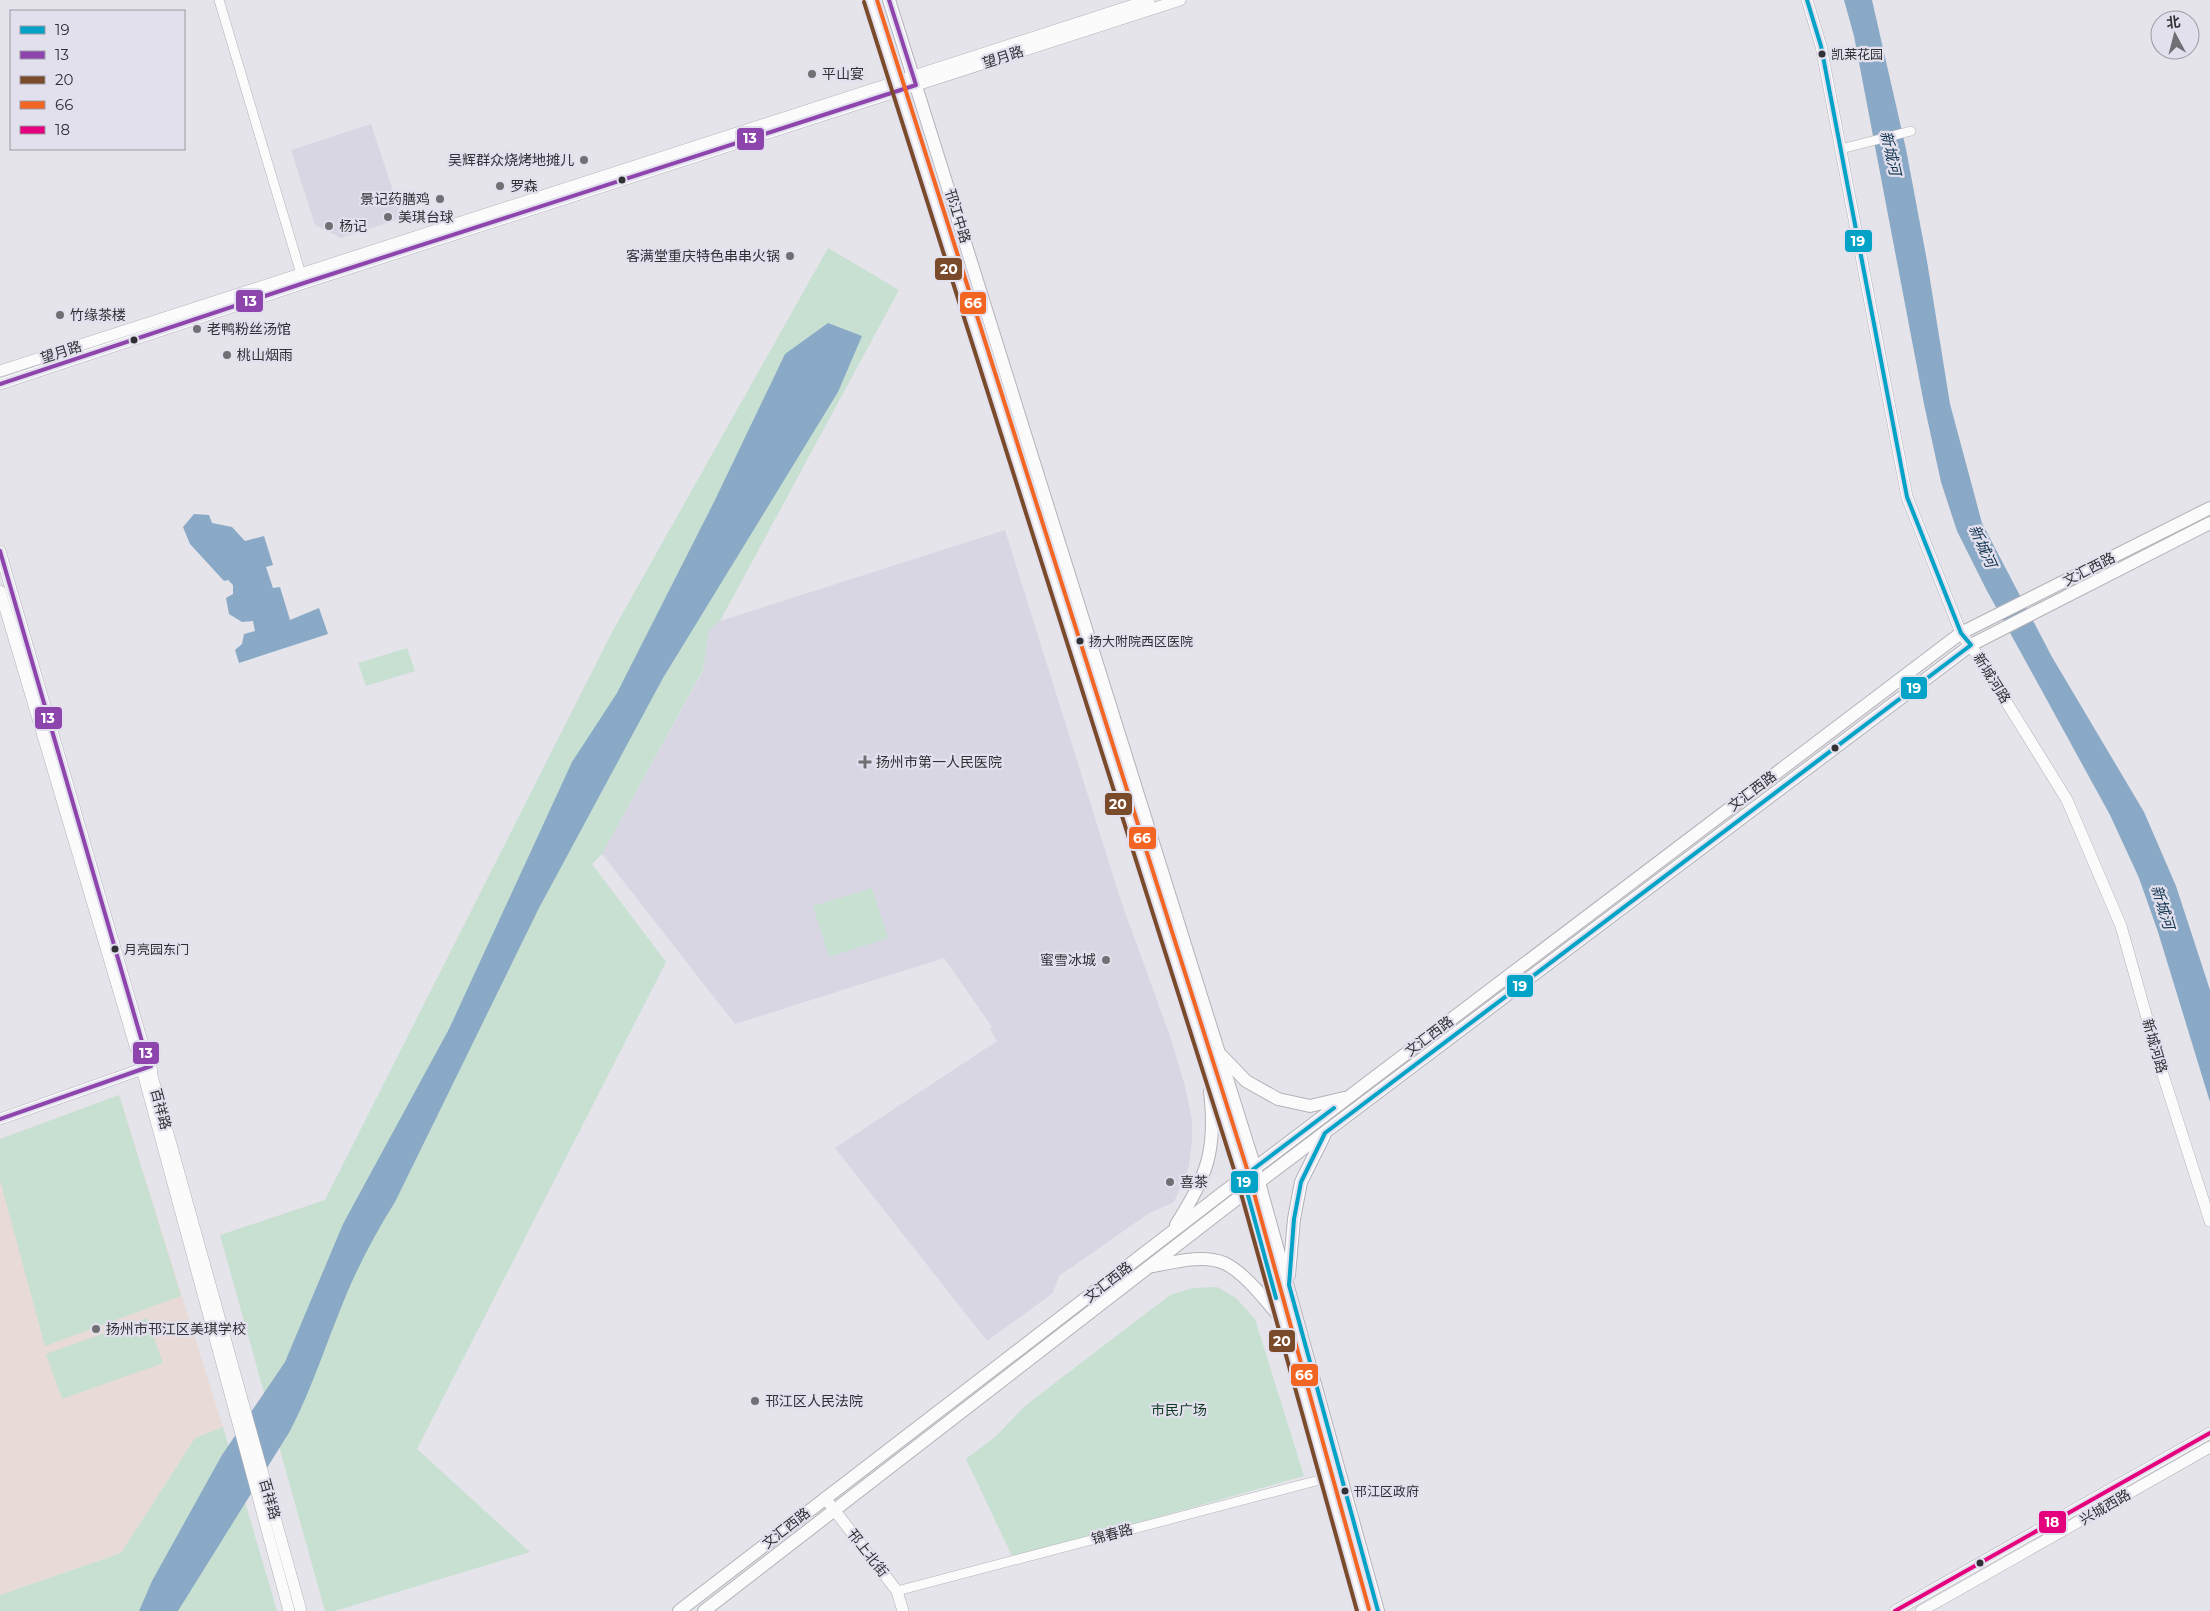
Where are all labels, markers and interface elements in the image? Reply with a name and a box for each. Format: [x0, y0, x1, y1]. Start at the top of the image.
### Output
legend [10, 10, 185, 150]
north arrow [2150, 10, 2200, 60]
text: 北 [2165, 12, 2181, 32]
text: 19 [55, 20, 70, 39]
street label: 望月路 [980, 42, 1026, 72]
text: 13 [55, 45, 69, 64]
place label: 凯莱花园 [1831, 46, 1883, 62]
marker: 凯莱花园 [1817, 49, 1827, 59]
place label: 平山宴 [822, 65, 864, 83]
marker: 平山宴 [806, 68, 818, 80]
text: 20 [55, 70, 73, 89]
text: 66 [55, 95, 73, 114]
text: 18 [55, 120, 70, 139]
line badge: 13 [736, 127, 765, 151]
text: 13 [743, 129, 757, 147]
water label: 新城河 [1877, 129, 1906, 180]
place label: 吴辉群众烧烤地摊儿 [448, 151, 574, 169]
marker: 吴辉群众烧烤地摊儿 [578, 154, 590, 166]
unlabelled marker [617, 175, 627, 185]
place label: 罗森 [510, 177, 538, 195]
marker: 罗森 [494, 180, 506, 192]
street label: 邗江中路 [941, 187, 975, 245]
place label: 景记药膳鸡 [360, 190, 430, 208]
marker: 景记药膳鸡 [434, 193, 446, 205]
place label: 美琪台球 [398, 208, 454, 226]
marker: 美琪台球 [382, 211, 394, 223]
place label: 杨记 [339, 217, 367, 235]
marker: 杨记 [323, 220, 335, 232]
line badge: 19 [1844, 229, 1873, 253]
text: 19 [1851, 232, 1865, 250]
place label: 客满堂重庆特色串串火锅 [626, 247, 780, 265]
marker: 客满堂重庆特色串串火锅 [784, 250, 796, 262]
line badge: 20 [934, 257, 963, 281]
text: 20 [940, 260, 958, 278]
line badge: 13 [235, 289, 264, 313]
line badge: 66 [959, 291, 987, 315]
text: 13 [243, 292, 257, 310]
text: 66 [964, 294, 982, 312]
place label: 竹缘茶楼 [70, 306, 126, 324]
marker: 竹缘茶楼 [54, 309, 66, 321]
place label: 老鸭粉丝汤馆 [207, 320, 291, 338]
marker: 老鸭粉丝汤馆 [191, 323, 203, 335]
unlabelled marker [129, 335, 139, 345]
street label: 望月路 [38, 337, 84, 367]
place label: 桃山烟雨 [237, 346, 293, 364]
marker: 桃山烟雨 [221, 349, 233, 361]
water label: 新城河 [1965, 522, 2002, 573]
street label: 文汇西路 [2060, 548, 2118, 590]
place label: 扬大附院西区医院 [1089, 633, 1193, 649]
marker: 扬大附院西区医院 [1075, 636, 1085, 646]
street label: 新城河路 [1970, 649, 2014, 707]
line badge: 19 [1900, 676, 1928, 700]
text: 19 [1907, 679, 1921, 697]
line badge: 13 [34, 706, 63, 730]
text: 13 [41, 709, 55, 727]
unlabelled marker [1830, 743, 1840, 753]
place label: 扬州市第一人民医院 [876, 753, 1002, 771]
marker: 扬州市第一人民医院 [858, 755, 872, 769]
street label: 文汇西路 [1724, 767, 1780, 815]
line badge: 20 [1104, 792, 1133, 816]
text: 20 [1109, 795, 1127, 813]
line badge: 66 [1128, 826, 1157, 850]
text: 66 [1133, 829, 1151, 847]
water label: 新城河 [2147, 883, 2180, 934]
place label: 月亮园东门 [124, 941, 189, 957]
marker: 月亮园东门 [110, 944, 120, 954]
place label: 蜜雪冰城 [1040, 951, 1096, 969]
marker: 蜜雪冰城 [1100, 954, 1112, 966]
line badge: 19 [1506, 974, 1534, 998]
text: 19 [1513, 977, 1527, 995]
street label: 文汇西路 [1401, 1012, 1457, 1060]
street label: 新城河路 [2139, 1017, 2171, 1075]
line badge: 13 [132, 1041, 160, 1065]
text: 13 [139, 1044, 153, 1062]
street label: 百祥路 [147, 1086, 175, 1132]
line badge: 19 [1230, 1170, 1259, 1194]
place label: 喜茶 [1180, 1173, 1208, 1191]
text: 19 [1237, 1173, 1251, 1191]
marker: 喜茶 [1164, 1176, 1176, 1188]
street label: 文汇西路 [1080, 1258, 1136, 1306]
place label: 扬州市邗江区美琪学校 [106, 1320, 246, 1338]
marker: 扬州市邗江区美琪学校 [90, 1323, 102, 1335]
line badge: 20 [1268, 1329, 1296, 1353]
text: 20 [1273, 1332, 1291, 1350]
line badge: 66 [1290, 1363, 1319, 1387]
text: 66 [1295, 1366, 1313, 1384]
place label: 邗江区人民法院 [765, 1392, 863, 1410]
marker: 邗江区人民法院 [749, 1395, 761, 1407]
park label: 市民广场 [1151, 1401, 1207, 1419]
street label: 百祥路 [256, 1476, 284, 1522]
place label: 邗江区政府 [1354, 1483, 1419, 1499]
street label: 兴城西路 [2076, 1485, 2134, 1529]
marker: 邗江区政府 [1340, 1486, 1350, 1496]
street label: 文汇西路 [758, 1504, 814, 1552]
line badge: 18 [2038, 1510, 2067, 1534]
text: 18 [2045, 1513, 2059, 1531]
street label: 锦春路 [1089, 1520, 1135, 1548]
street label: 邗上北街 [844, 1525, 892, 1581]
unlabelled marker [1975, 1558, 1985, 1568]

